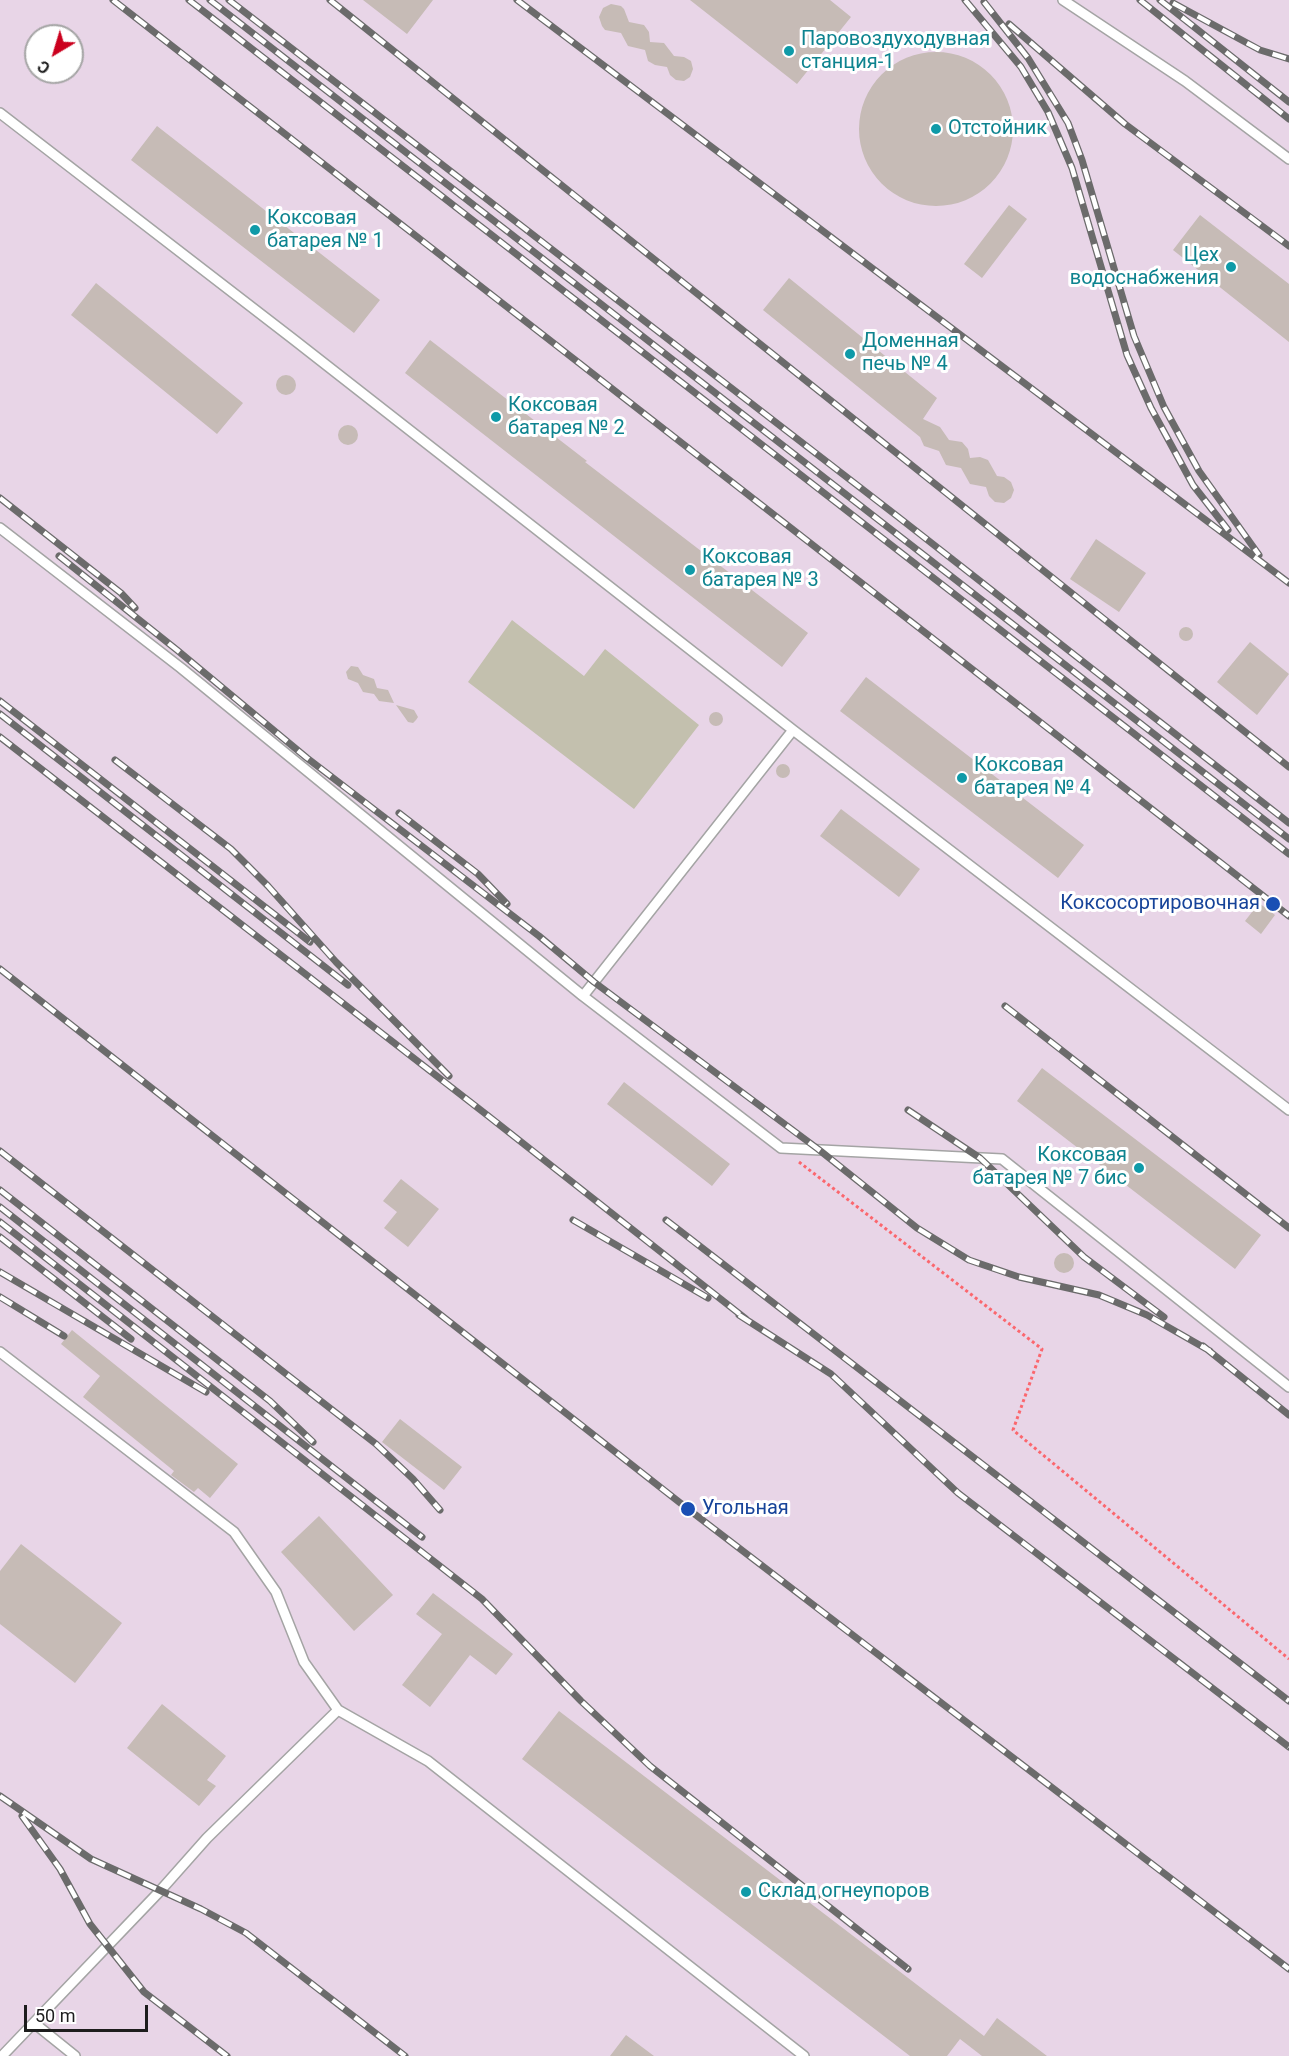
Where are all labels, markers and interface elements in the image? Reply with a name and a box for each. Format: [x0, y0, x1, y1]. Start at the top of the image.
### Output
north arrow [24, 24, 84, 84]
place label: Паровоздуходувная станция-1 [801, 28, 990, 75]
marker: Паровоздуходувная станция-1 [782, 44, 796, 58]
text: С [34, 56, 54, 78]
place label: Отстойник [948, 117, 1047, 141]
marker: Отстойник [929, 122, 943, 136]
place label: Коксовая батарея № 1 [267, 207, 384, 254]
marker: Коксовая батарея № 1 [248, 223, 262, 237]
place label: Цех водоснабжения [1070, 244, 1219, 291]
marker: Цех водоснабжения [1224, 260, 1238, 274]
place label: Доменная печь № 4 [862, 330, 959, 377]
marker: Доменная печь № 4 [843, 347, 857, 361]
place label: Коксовая батарея № 2 [508, 394, 625, 441]
marker: Коксовая батарея № 2 [489, 410, 503, 424]
place label: Коксовая батарея № 3 [702, 546, 819, 593]
marker: Коксовая батарея № 3 [683, 563, 697, 577]
place label: Коксовая батарея № 4 [974, 754, 1091, 801]
marker: Коксовая батарея № 4 [955, 771, 969, 785]
place label: Коксосортировочная [1060, 892, 1260, 916]
marker: Коксосортировочная [1264, 895, 1282, 913]
place label: Коксовая батарея № 7 бис [972, 1144, 1127, 1191]
marker: Коксовая батарея № 7 бис [1132, 1161, 1146, 1175]
place label: Угольная [702, 1497, 789, 1521]
marker: Угольная [679, 1500, 697, 1518]
place label: Склад огнеупоров [758, 1880, 930, 1904]
marker: Склад огнеупоров [739, 1885, 753, 1899]
scale bar [27, 1993, 152, 2031]
text: 50 m [35, 2005, 75, 2026]

